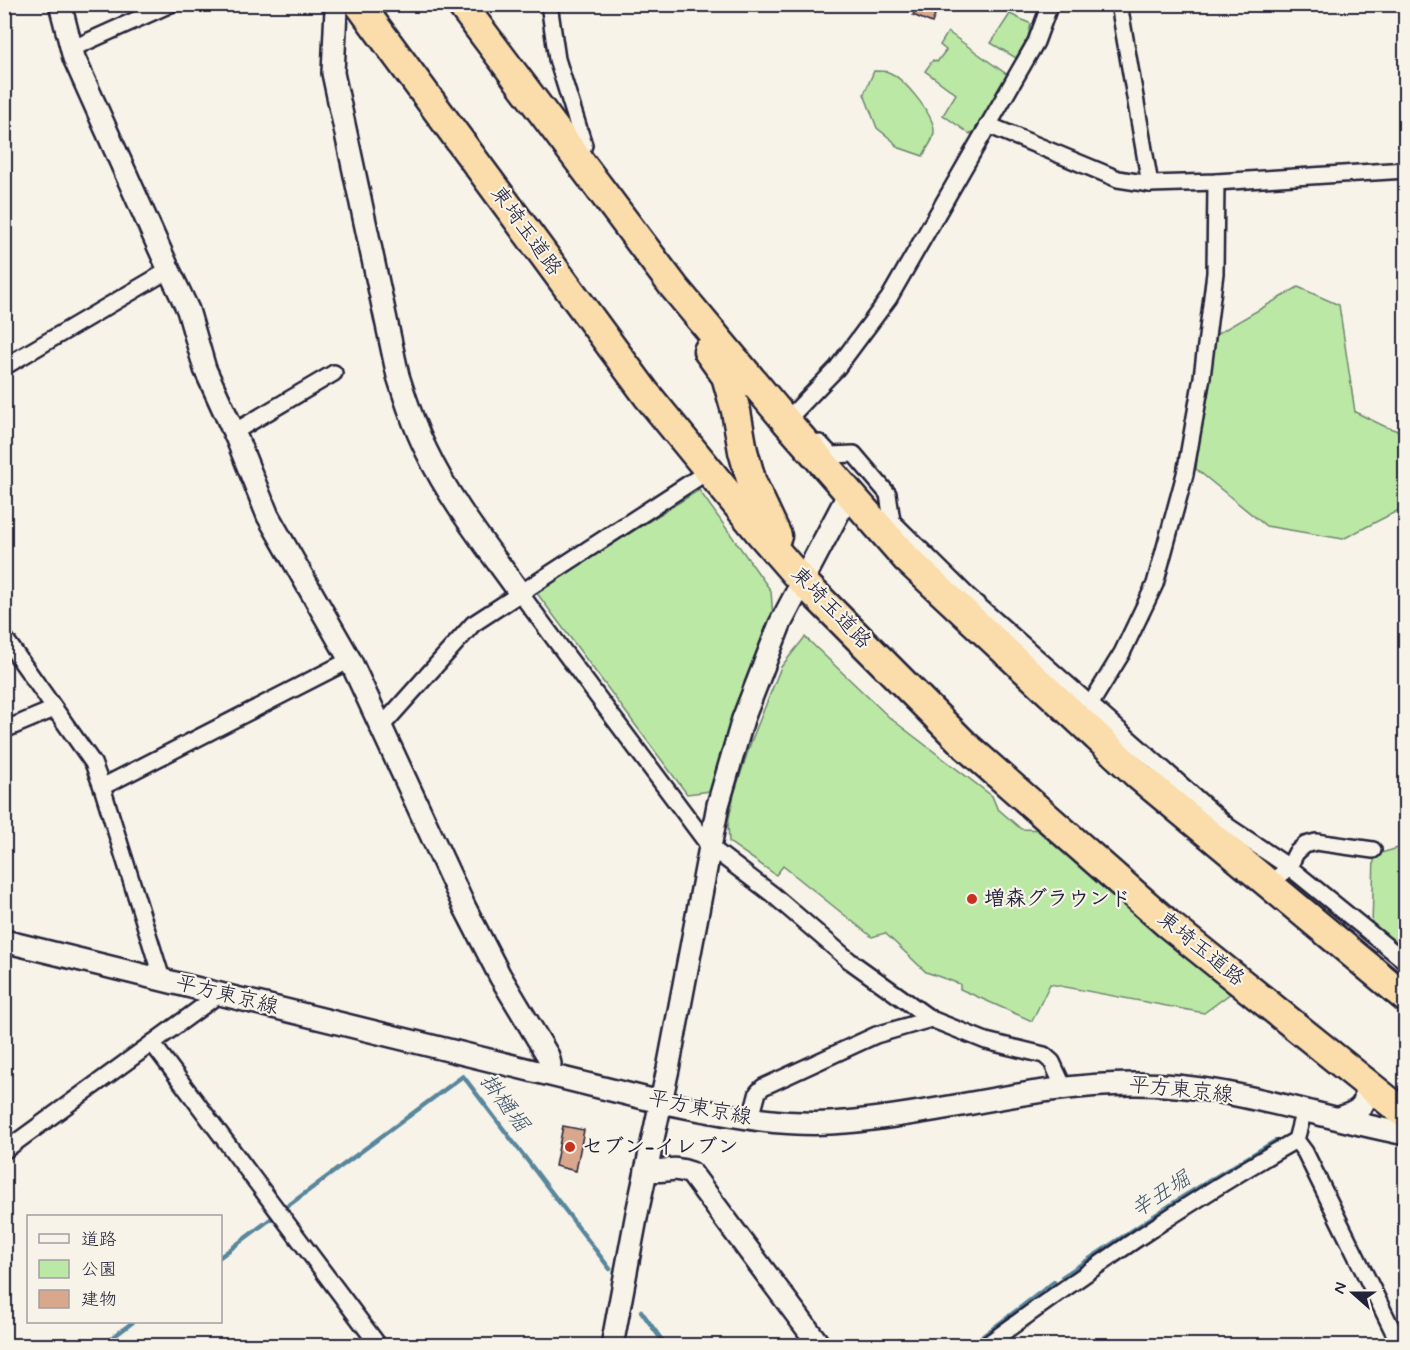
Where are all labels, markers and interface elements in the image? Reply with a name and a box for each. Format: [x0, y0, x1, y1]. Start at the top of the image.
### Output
street label: 東埼玉道路 [484, 180, 568, 282]
street label: 東埼玉道路 [784, 561, 878, 655]
place label: 増森グラウンド [984, 885, 1131, 913]
marker: 増森グラウンド [965, 892, 979, 906]
street label: 東埼玉道路 [1151, 905, 1251, 993]
street label: 平方東京線 [173, 969, 281, 1021]
water label: 掛樋堀 [473, 1068, 536, 1139]
street label: 平方東京線 [1127, 1071, 1235, 1109]
street label: 平方東京線 [646, 1084, 754, 1132]
place label: セブン-イレブン [582, 1133, 738, 1161]
marker: セブン-イレブン [563, 1140, 577, 1154]
water label: 辛丑堀 [1126, 1164, 1198, 1225]
legend [27, 1215, 222, 1323]
text: 道路 [81, 1228, 117, 1252]
text: 公園 [81, 1258, 117, 1282]
north arrow [1323, 1263, 1383, 1323]
text: N [1329, 1279, 1352, 1297]
text: 建物 [81, 1288, 117, 1312]

